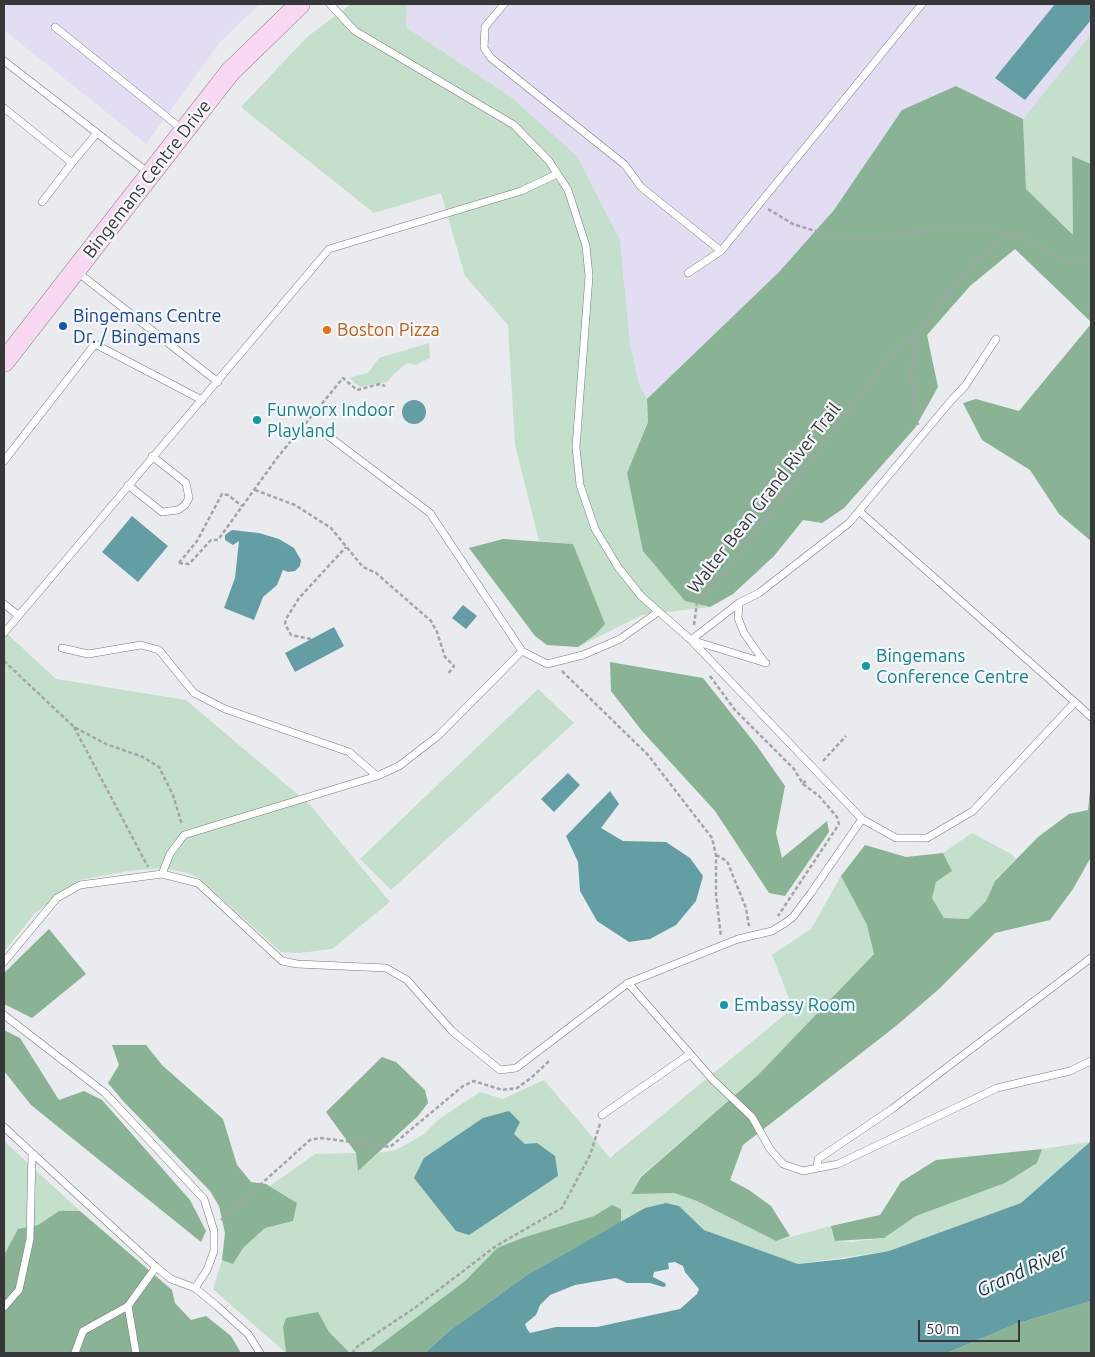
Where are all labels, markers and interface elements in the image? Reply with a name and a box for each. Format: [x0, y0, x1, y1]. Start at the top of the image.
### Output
street label: Bingemans Centre Drive [78, 95, 216, 263]
place label: Bingemans Centre Dr. / Bingemans [73, 305, 221, 348]
place label: Boston Pizza [337, 319, 440, 341]
marker: Bingemans Centre Dr. / Bingemans [57, 320, 69, 332]
marker: Boston Pizza [321, 324, 333, 336]
street label: Walter Bean Grand River Trail [683, 398, 845, 598]
place label: Funworx Indoor Playland [267, 399, 395, 442]
marker: Funworx Indoor Playland [251, 414, 263, 426]
place label: Bingemans Conference Centre [876, 645, 1029, 688]
marker: Bingemans Conference Centre [860, 660, 872, 672]
place label: Embassy Room [734, 994, 856, 1016]
marker: Embassy Room [718, 999, 730, 1011]
water label: Grand River [973, 1240, 1071, 1302]
scale bar [920, 1310, 1022, 1342]
text: 50 m [926, 1320, 959, 1337]

